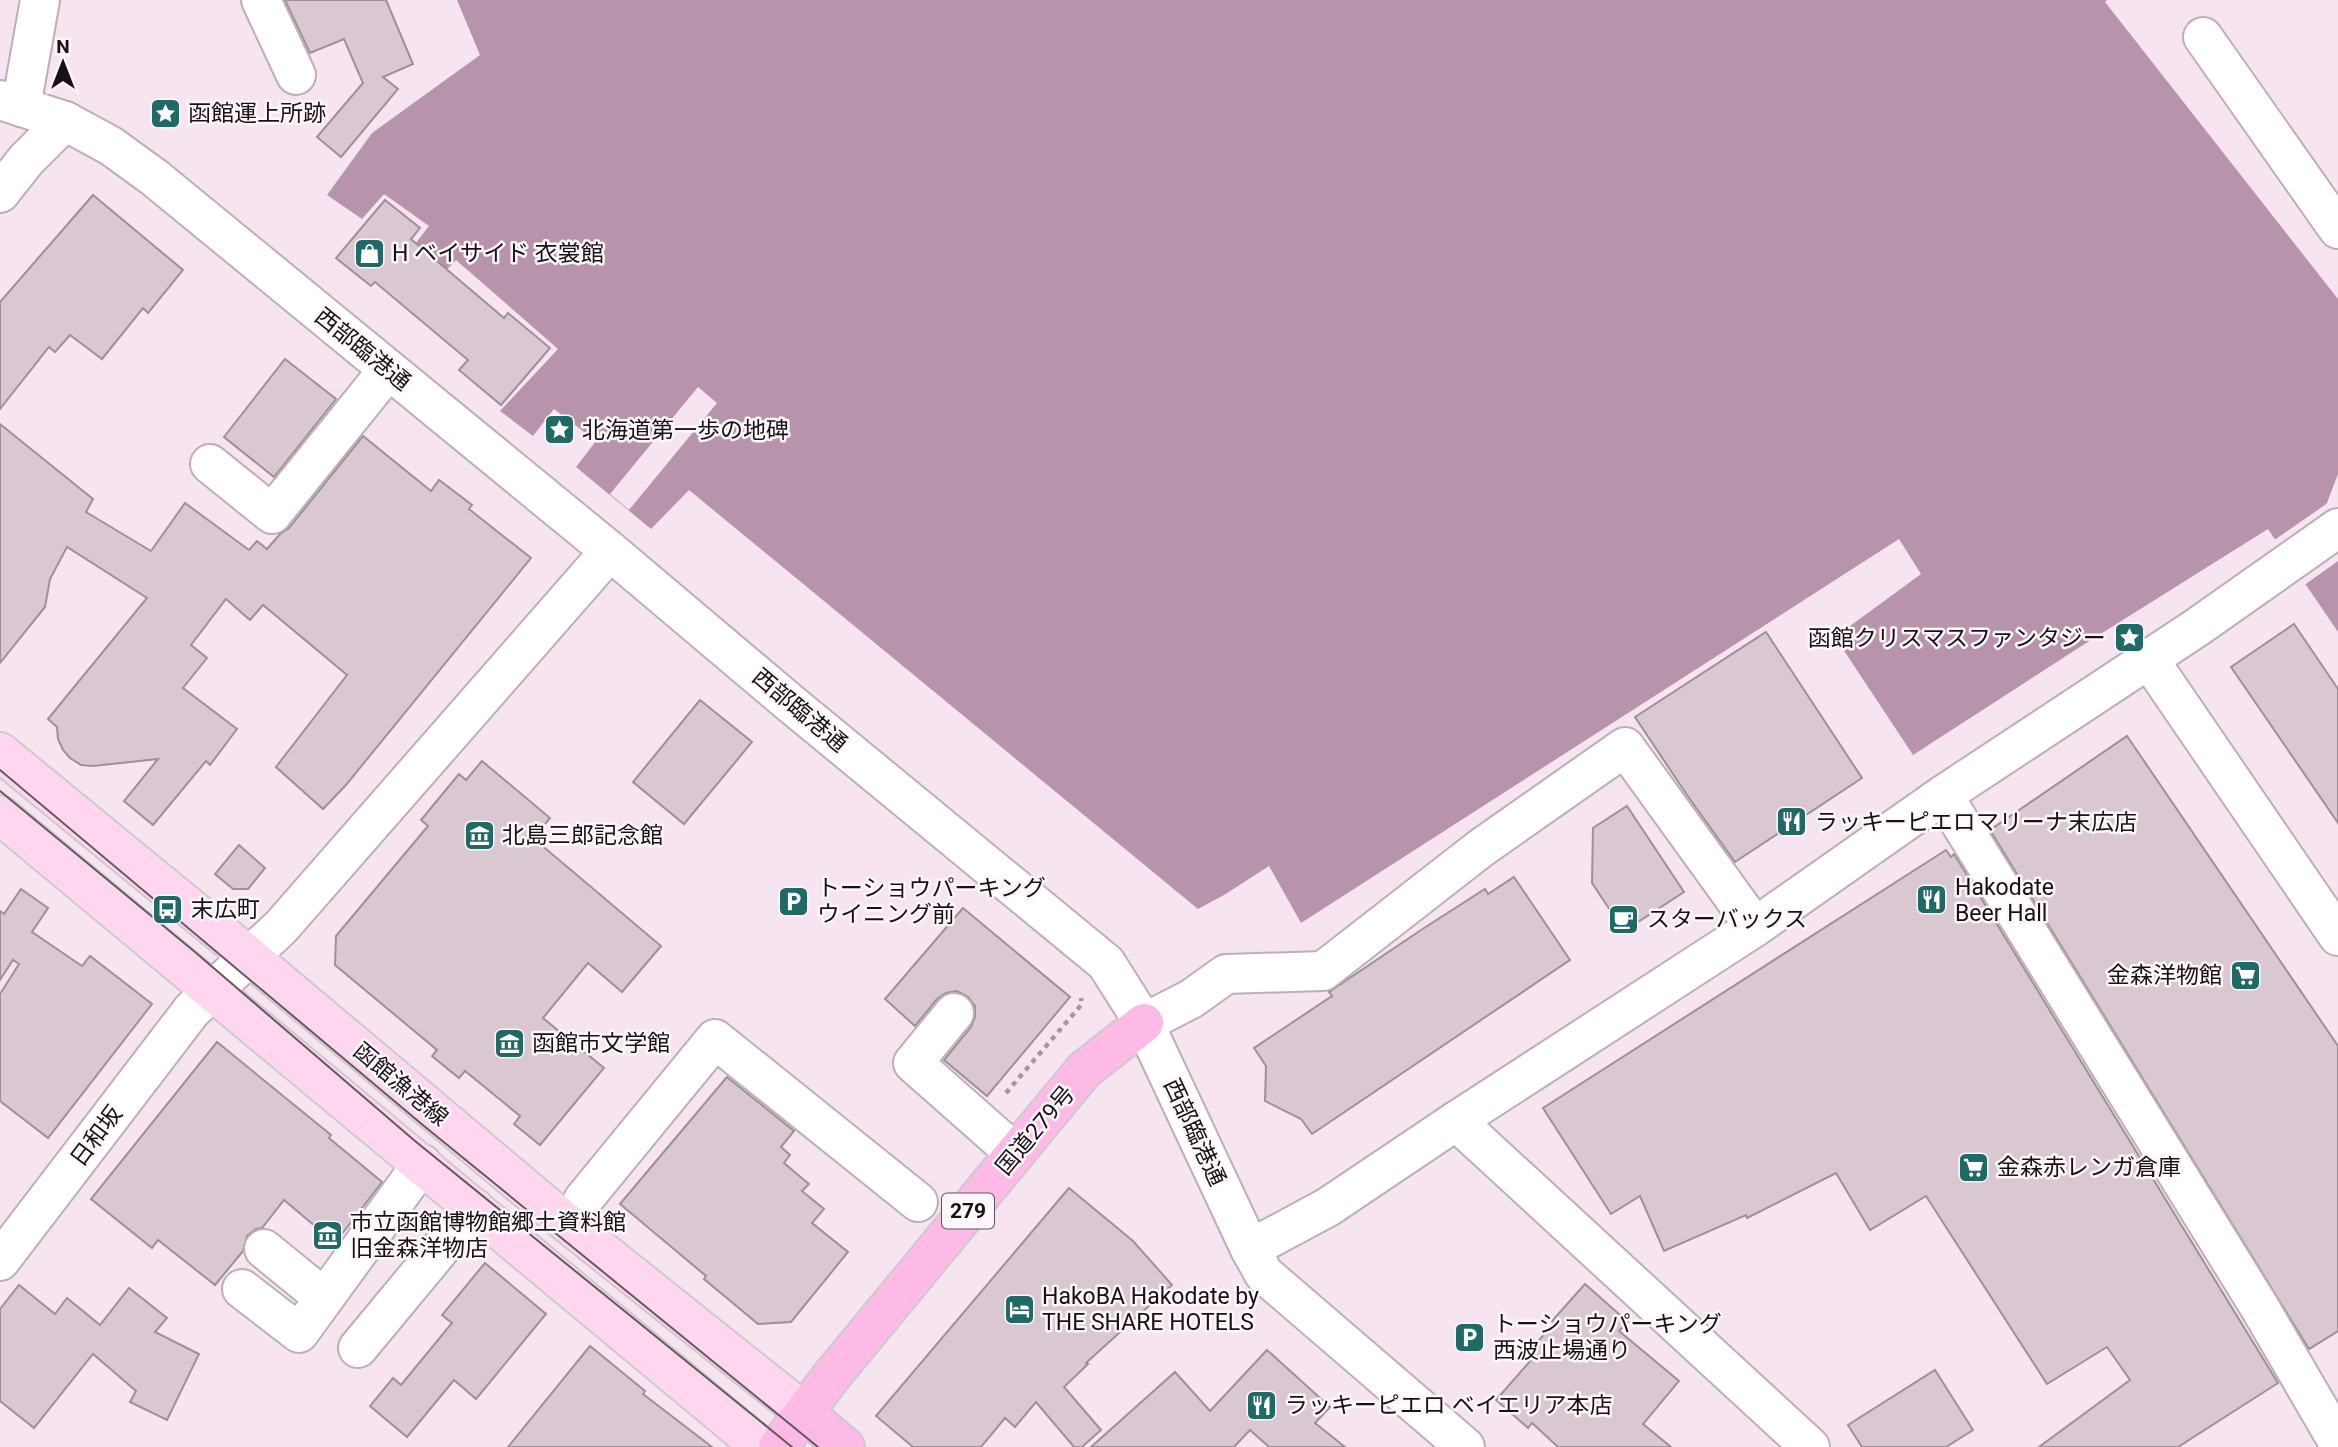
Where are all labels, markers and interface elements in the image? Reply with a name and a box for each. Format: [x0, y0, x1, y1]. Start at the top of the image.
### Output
north arrow [28, 28, 98, 98]
text: N [56, 35, 70, 58]
place icon: 函館運上所跡 [148, 96, 182, 130]
place label: 函館運上所跡 [188, 100, 326, 127]
shop icon: H ベイサイド 衣裳館 [352, 236, 386, 270]
place label: H ベイサイド 衣裳館 [392, 240, 604, 267]
street label: 西部臨港通 [310, 303, 416, 396]
place icon: 北海道第一歩の地碑 [542, 413, 576, 447]
place label: 北海道第一歩の地碑 [582, 417, 789, 444]
place icon: 函館クリスマスファンタジー [2112, 621, 2146, 655]
place label: 函館クリスマスファンタジー [1808, 625, 2106, 652]
street label: 西部臨港通 [747, 663, 852, 758]
restaurant icon: ラッキーピエロマリーナ末広店 [1775, 805, 1809, 839]
place label: ラッキーピエロマリーナ末広店 [1815, 809, 2137, 836]
museum icon: 北島三郎記念館 [462, 818, 496, 852]
place label: 北島三郎記念館 [502, 822, 663, 849]
place label: Hakodate Beer Hall [1955, 874, 2054, 927]
place label: トーショウパーキング ウイニング前 [817, 875, 1046, 928]
restaurant icon: Hakodate Beer Hall [1915, 883, 1949, 917]
parking icon: トーショウパーキング ウイニング前 [777, 884, 811, 918]
bus stop icon: 末広町 [151, 892, 185, 926]
place label: 末広町 [191, 896, 260, 923]
cafe icon: スターバックス [1607, 902, 1641, 936]
place label: スターバックス [1647, 906, 1807, 933]
supermarket icon: 金森洋物館 [2228, 958, 2262, 992]
place label: 金森洋物館 [2107, 962, 2222, 989]
museum icon: 函館市文学館 [492, 1026, 526, 1060]
place label: 函館市文学館 [532, 1030, 670, 1057]
street label: 函館漁港線 [348, 1037, 453, 1132]
street label: 西部臨港通 [1158, 1074, 1231, 1190]
street label: 国道279号 [990, 1080, 1080, 1180]
street label: 日和坂 [65, 1101, 128, 1172]
supermarket icon: 金森赤レンガ倉庫 [1957, 1150, 1991, 1184]
place label: 金森赤レンガ倉庫 [1997, 1154, 2181, 1181]
road number: 279 [942, 1194, 994, 1228]
place label: 市立函館博物館郷土資料館 旧金森洋物店 [350, 1209, 626, 1262]
museum icon: 市立函館博物館郷土資料館 旧金森洋物店 [310, 1218, 344, 1252]
place label: HakoBA Hakodate by THE SHARE HOTELS [1042, 1283, 1259, 1336]
hotel icon: HakoBA Hakodate by THE SHARE HOTELS [1002, 1292, 1036, 1326]
place label: トーショウパーキング 西波止場通り [1493, 1311, 1722, 1364]
parking icon: トーショウパーキング 西波止場通り [1453, 1320, 1487, 1354]
restaurant icon: ラッキーピエロ ベイエリア本店 [1245, 1388, 1279, 1422]
place label: ラッキーピエロ ベイエリア本店 [1285, 1392, 1612, 1419]

